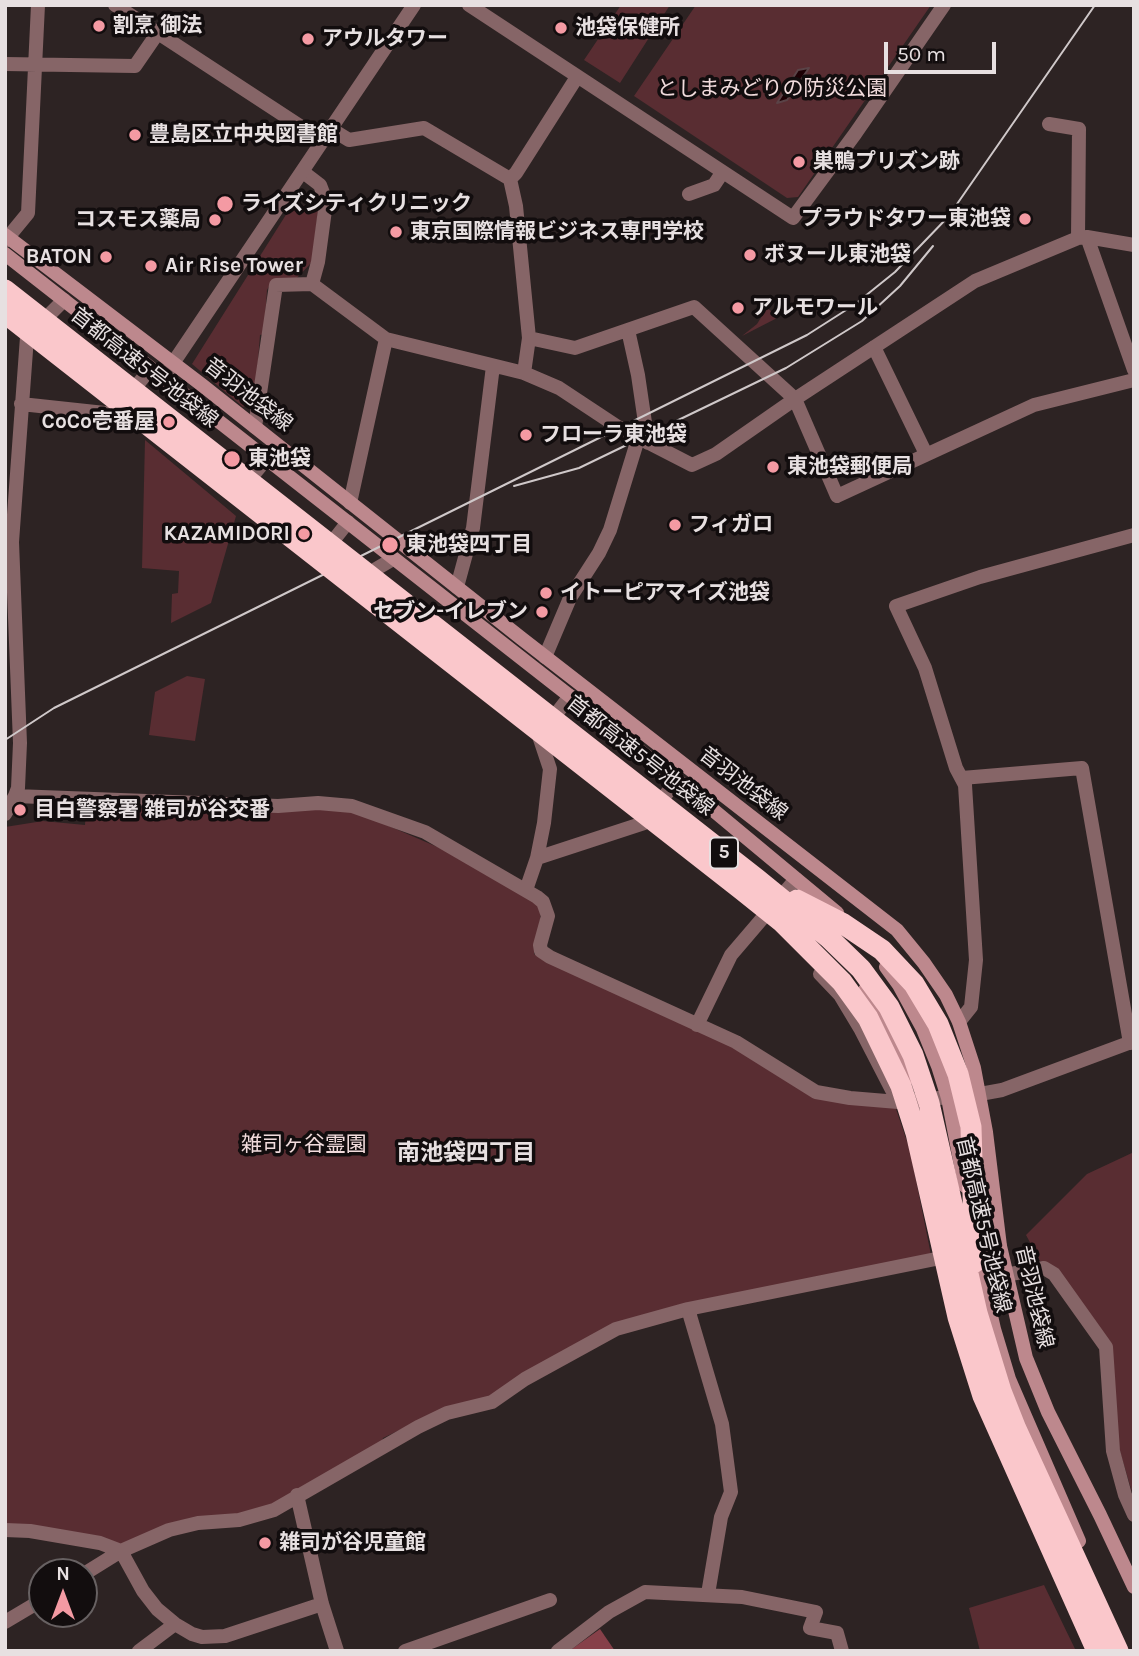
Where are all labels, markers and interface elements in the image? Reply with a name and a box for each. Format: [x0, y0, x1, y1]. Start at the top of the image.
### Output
place label: 割烹 御法 [113, 13, 202, 39]
place label: 池袋保健所 [575, 15, 680, 41]
marker: 割烹 御法 [91, 18, 107, 34]
marker: 池袋保健所 [553, 20, 569, 36]
place label: アウルタワー [322, 26, 448, 52]
scale bar [887, 28, 999, 72]
marker: アウルタワー [300, 31, 316, 47]
text: 50 m [897, 42, 946, 66]
park label: としまみどりの防災公園 [657, 76, 887, 102]
place label: 豊島区立中央図書館 [149, 122, 338, 148]
marker: 豊島区立中央図書館 [127, 127, 143, 143]
place label: 巣鴨プリズン跡 [813, 149, 960, 175]
marker: 巣鴨プリズン跡 [791, 154, 807, 170]
place label: ライズシティクリニック [241, 191, 472, 217]
marker: ライズシティクリニック [215, 194, 235, 214]
place label: プラウドタワー東池袋 [801, 206, 1011, 232]
place label: コスモス薬局 [75, 207, 201, 233]
marker: プラウドタワー東池袋 [1017, 211, 1033, 227]
marker: コスモス薬局 [207, 212, 223, 228]
place label: 東京国際情報ビジネス専門学校 [410, 219, 704, 245]
marker: 東京国際情報ビジネス専門学校 [388, 224, 404, 240]
place label: ボヌール東池袋 [764, 242, 911, 268]
place label: BATON [26, 244, 92, 270]
marker: ボヌール東池袋 [742, 247, 758, 263]
marker: BATON [98, 249, 114, 265]
place label: Air Rise Tower [165, 253, 303, 279]
marker: Air Rise Tower [143, 258, 159, 274]
place label: アルモワール [752, 295, 878, 321]
marker: アルモワール [730, 300, 746, 316]
street label: 首都高速5号池袋線 [65, 303, 223, 433]
street label: 音羽池袋線 [199, 353, 297, 437]
place label: CoCo壱番屋 [42, 409, 155, 435]
marker: CoCo壱番屋 [161, 414, 177, 430]
place label: フローラ東池袋 [540, 422, 687, 448]
marker: フローラ東池袋 [518, 427, 534, 443]
place label: 東池袋 [248, 446, 311, 472]
marker: 東池袋 [222, 449, 242, 469]
place label: 東池袋郵便局 [787, 454, 913, 480]
marker: 東池袋郵便局 [765, 459, 781, 475]
place label: フィガロ [689, 512, 773, 538]
marker: フィガロ [667, 517, 683, 533]
place label: KAZAMIDORI [163, 521, 290, 547]
marker: KAZAMIDORI [296, 526, 312, 542]
place label: 東池袋四丁目 [406, 532, 532, 558]
marker: 東池袋四丁目 [380, 535, 400, 555]
place label: イトーピアマイズ池袋 [560, 580, 770, 606]
marker: イトーピアマイズ池袋 [538, 585, 554, 601]
place label: セブン-イレブン [373, 599, 528, 625]
marker: セブン-イレブン [534, 604, 550, 620]
street label: 首都高速5号池袋線 [561, 691, 719, 821]
street label: 音羽池袋線 [694, 742, 792, 826]
place label: 目白警察署 雑司が谷交番 [34, 797, 270, 823]
marker: 目白警察署 雑司が谷交番 [12, 802, 28, 818]
road number: 5 [710, 838, 738, 868]
park label: 雑司ヶ谷霊園 [241, 1132, 367, 1158]
street label: 首都高速5号池袋線 [950, 1135, 1016, 1315]
district label: 南池袋四丁目 [397, 1139, 535, 1167]
street label: 音羽池袋線 [1010, 1243, 1058, 1351]
place label: 雑司が谷児童館 [279, 1530, 426, 1556]
marker: 雑司が谷児童館 [257, 1535, 273, 1551]
north arrow [28, 1558, 98, 1628]
text: N [56, 1563, 70, 1585]

